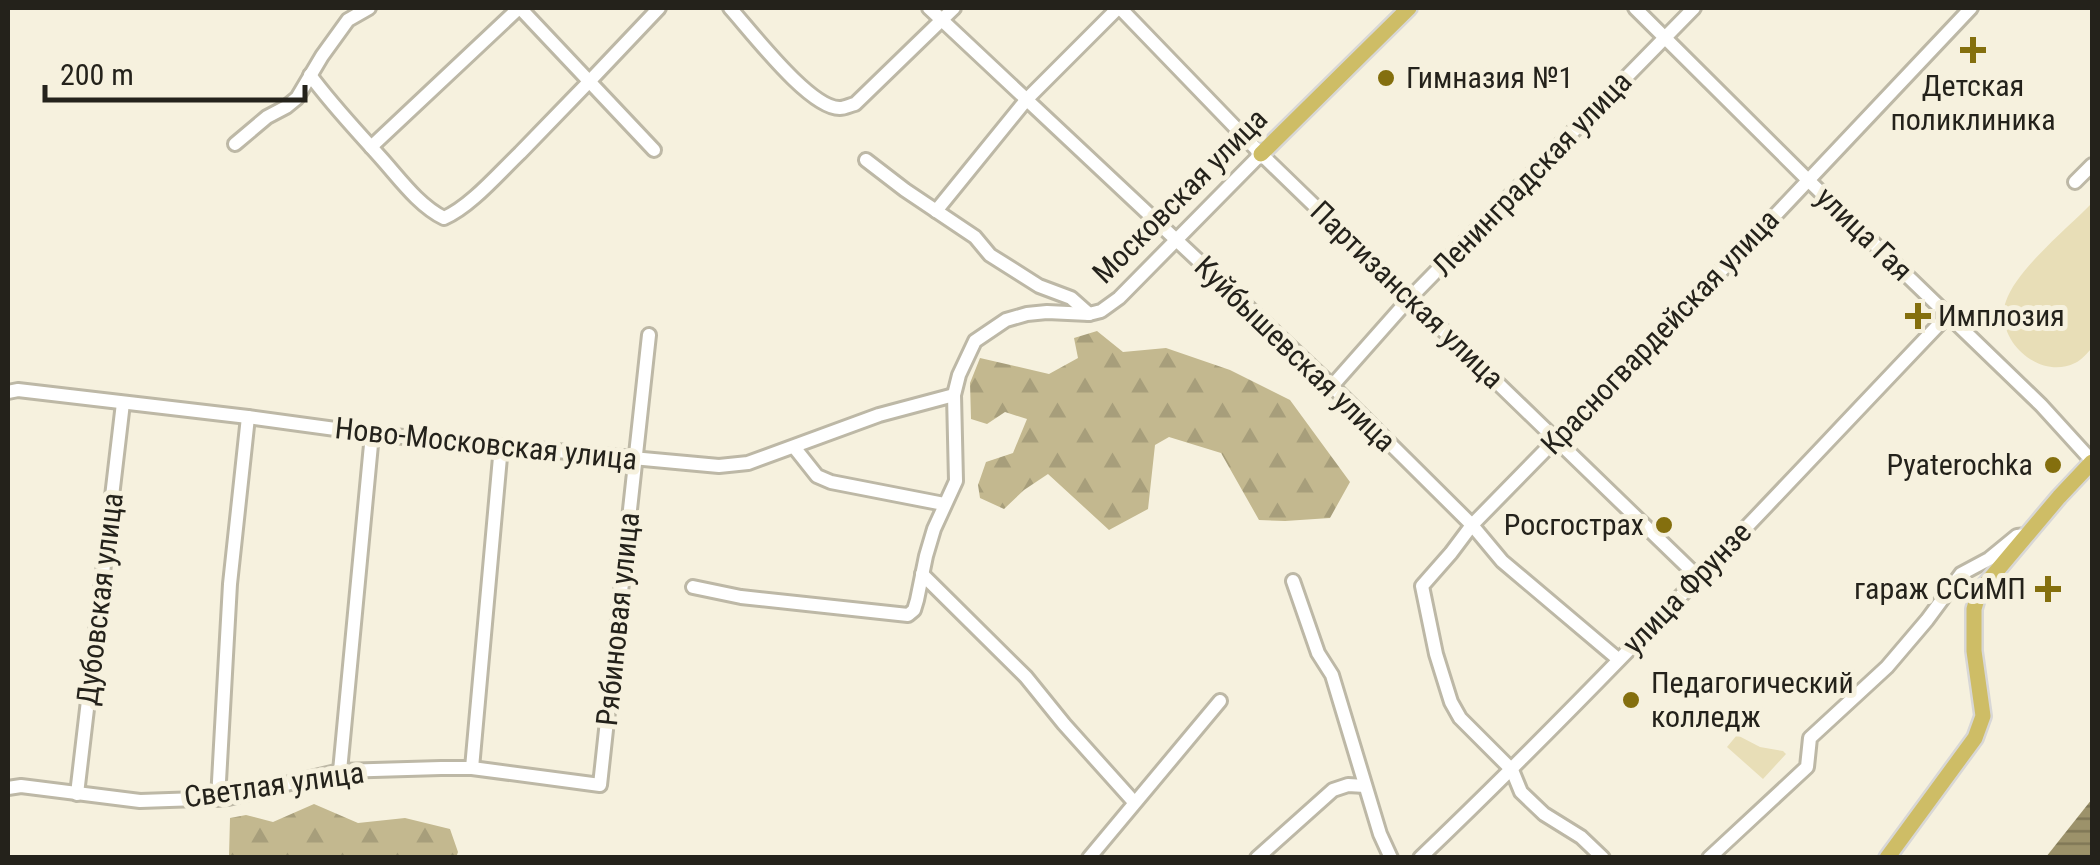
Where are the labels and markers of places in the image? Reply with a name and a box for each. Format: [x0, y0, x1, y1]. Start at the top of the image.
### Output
marker: Детская поликлиника [1960, 37, 1986, 63]
place label: Гимназия №1 [1406, 60, 1573, 95]
marker: Гимназия №1 [1375, 67, 1397, 89]
place label: Детская поликлиника [1890, 68, 2056, 137]
place label: Имплозия [1938, 298, 2065, 333]
marker: Имплозия [1907, 305, 1929, 327]
place label: Pyaterochka [1886, 447, 2033, 482]
marker: Pyaterochka [2042, 454, 2064, 476]
place label: Росгострах [1504, 507, 1644, 542]
marker: Росгострах [1653, 514, 1675, 536]
place label: гараж ССиМП [1854, 571, 2026, 606]
marker: гараж ССиМП [2035, 576, 2061, 602]
place label: Педагогический колледж [1651, 665, 1854, 734]
marker: Педагогический колледж [1620, 689, 1642, 711]

